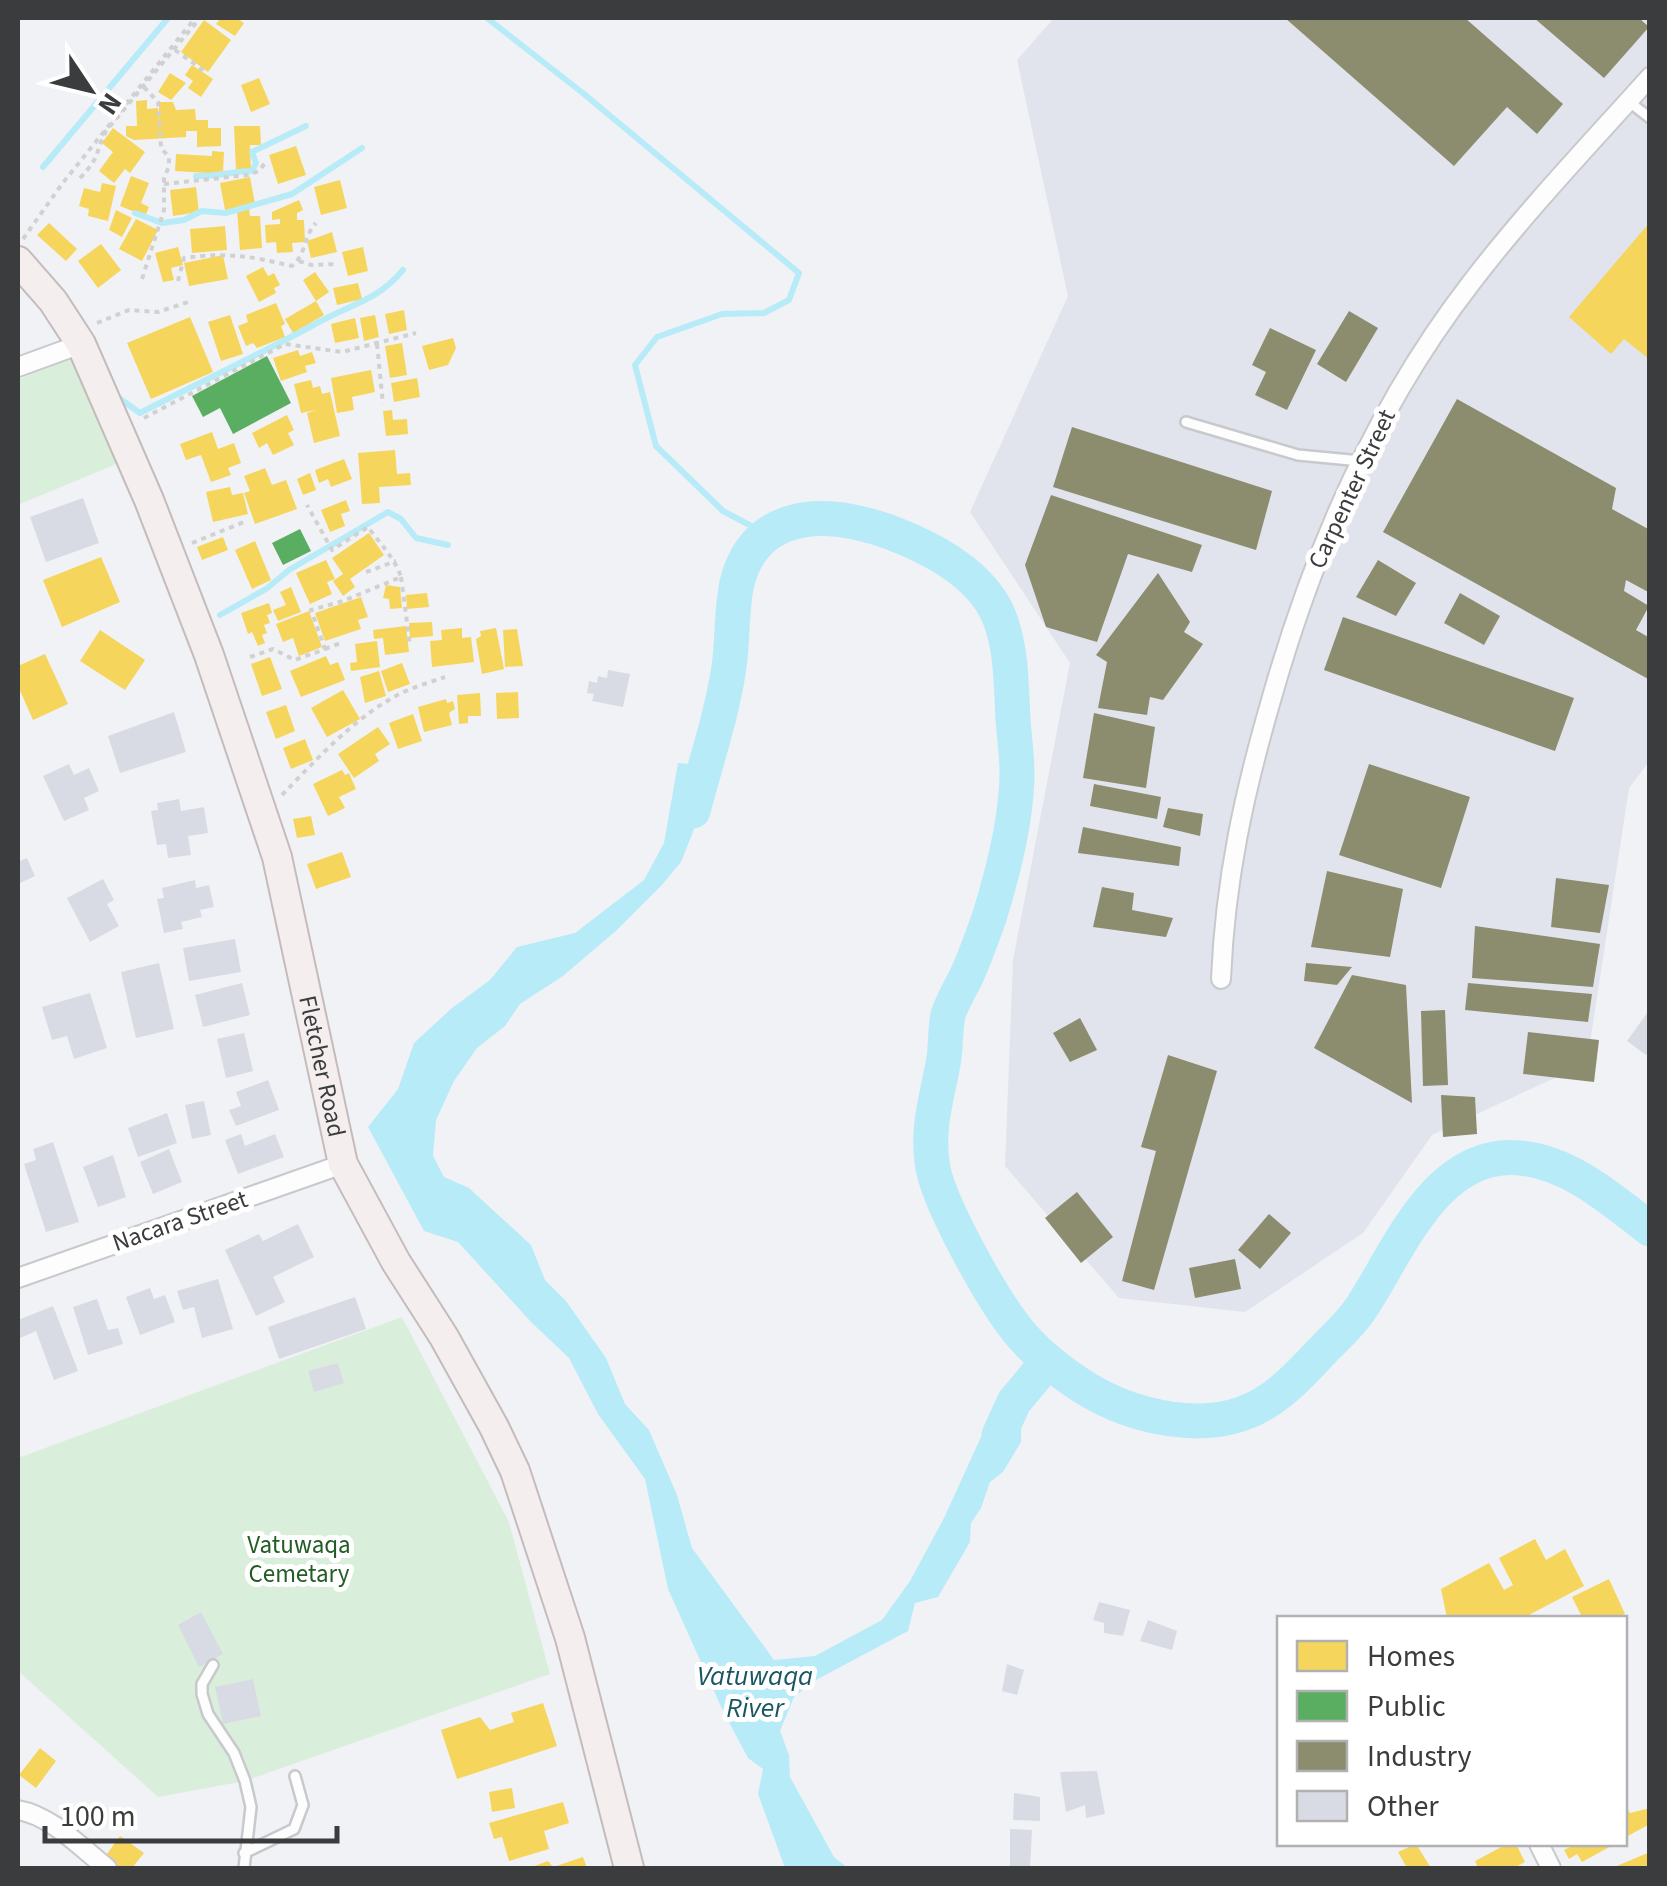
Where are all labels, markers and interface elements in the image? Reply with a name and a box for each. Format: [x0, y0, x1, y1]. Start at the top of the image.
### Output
north arrow [40, 40, 140, 140]
text: N [88, 85, 131, 123]
street label: Carpenter Street [1299, 403, 1405, 575]
street label: Fletcher Road [289, 992, 355, 1140]
street label: Nacara Street [108, 1181, 253, 1261]
park label: Vatuwaqa Cemetary [247, 1527, 351, 1592]
legend [1277, 1616, 1627, 1846]
text: Homes [1367, 1635, 1455, 1678]
water label: Vatuwaqa River [697, 1656, 813, 1728]
text: Public [1367, 1685, 1446, 1728]
text: Industry [1367, 1735, 1472, 1778]
scale bar [45, 1781, 338, 1843]
text: Other [1367, 1785, 1439, 1828]
text: 100 m [60, 1795, 136, 1838]

